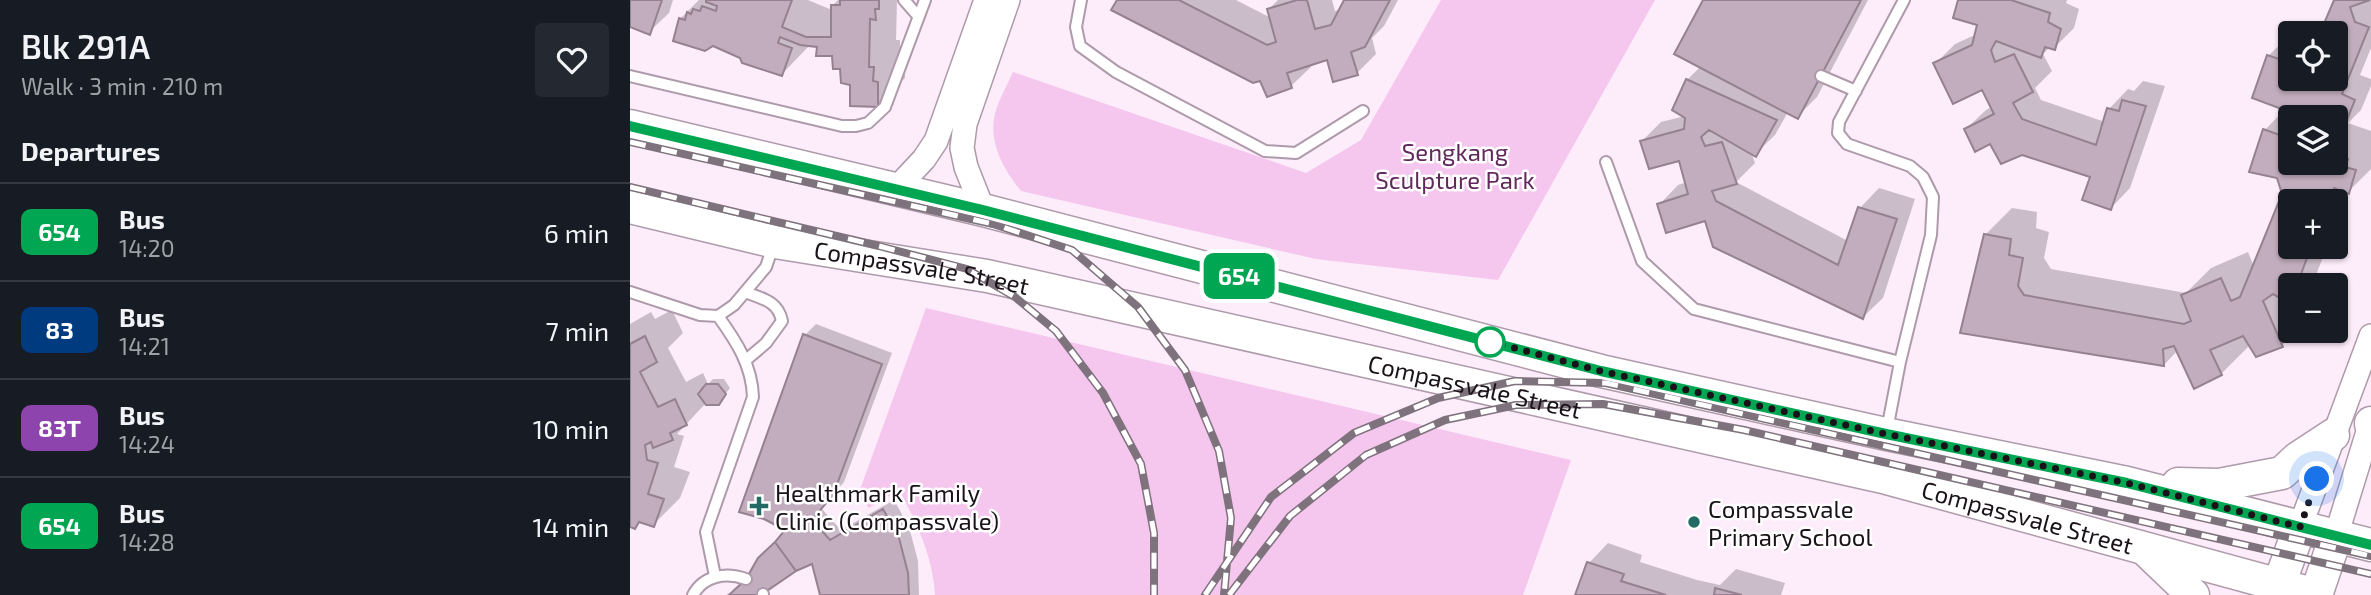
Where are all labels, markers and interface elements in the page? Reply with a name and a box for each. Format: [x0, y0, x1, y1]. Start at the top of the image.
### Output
map controls [2278, 21, 2348, 343]
button: locate [2278, 21, 2348, 91]
button: heart [535, 23, 609, 97]
text: Blk 291A [21, 26, 150, 66]
text: Walk · 3 min · 210 m [21, 72, 223, 100]
button: layers [2278, 105, 2348, 175]
text: Departures [21, 135, 160, 166]
park label: Sengkang Sculpture Park [1375, 137, 1535, 194]
button: + [2278, 189, 2348, 259]
text: Bus [119, 203, 165, 234]
text: 654 [38, 217, 81, 246]
text: 6 min [544, 217, 609, 248]
text: 14:20 [119, 234, 175, 262]
street label: Compassvale Street [812, 234, 1032, 300]
line badge: 654 [1199, 253, 1279, 299]
text: 654 [1218, 261, 1260, 290]
button: − [2278, 273, 2348, 343]
text: Bus [119, 301, 165, 332]
text: 83 [45, 315, 74, 344]
text: 7 min [546, 315, 609, 346]
unlabelled marker [1475, 327, 1505, 357]
text: 14:21 [119, 332, 170, 360]
street label: Compassvale Street [1366, 348, 1584, 424]
text: Bus [119, 399, 165, 430]
text: 83T [38, 413, 81, 442]
text: 10 min [533, 413, 609, 444]
text: 14:24 [119, 430, 175, 458]
your location [2299, 461, 2334, 496]
street label: Compassvale Street [1919, 474, 2136, 559]
place label: Healthmark Family Clinic (Compassvale) [775, 478, 999, 535]
place label: Compassvale Primary School [1708, 494, 1873, 551]
marker: Healthmark Family Clinic (Compassvale) [749, 496, 769, 516]
text: Bus [119, 497, 165, 528]
text: 654 [38, 511, 81, 540]
text: 14 min [533, 511, 609, 542]
marker: Compassvale Primary School [1686, 514, 1702, 530]
text: 14:28 [119, 528, 175, 556]

